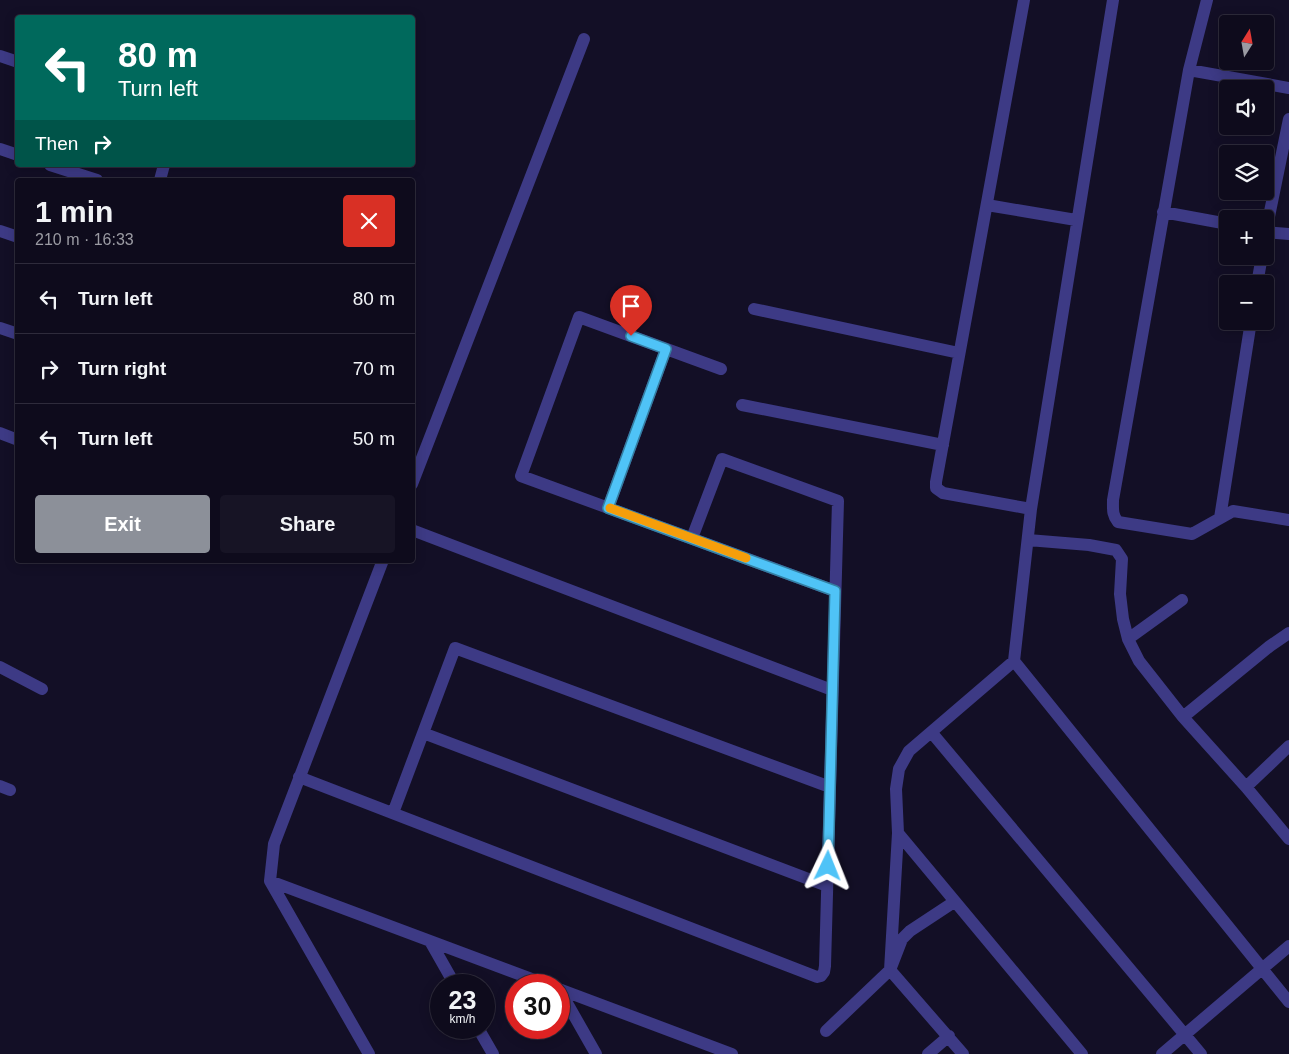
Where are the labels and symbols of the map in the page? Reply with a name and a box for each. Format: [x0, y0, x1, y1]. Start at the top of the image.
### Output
north arrow [1219, 15, 1274, 70]
pin [610, 285, 652, 336]
position arrow [801, 839, 853, 891]
speed limit sign: 30 [505, 974, 570, 1039]

